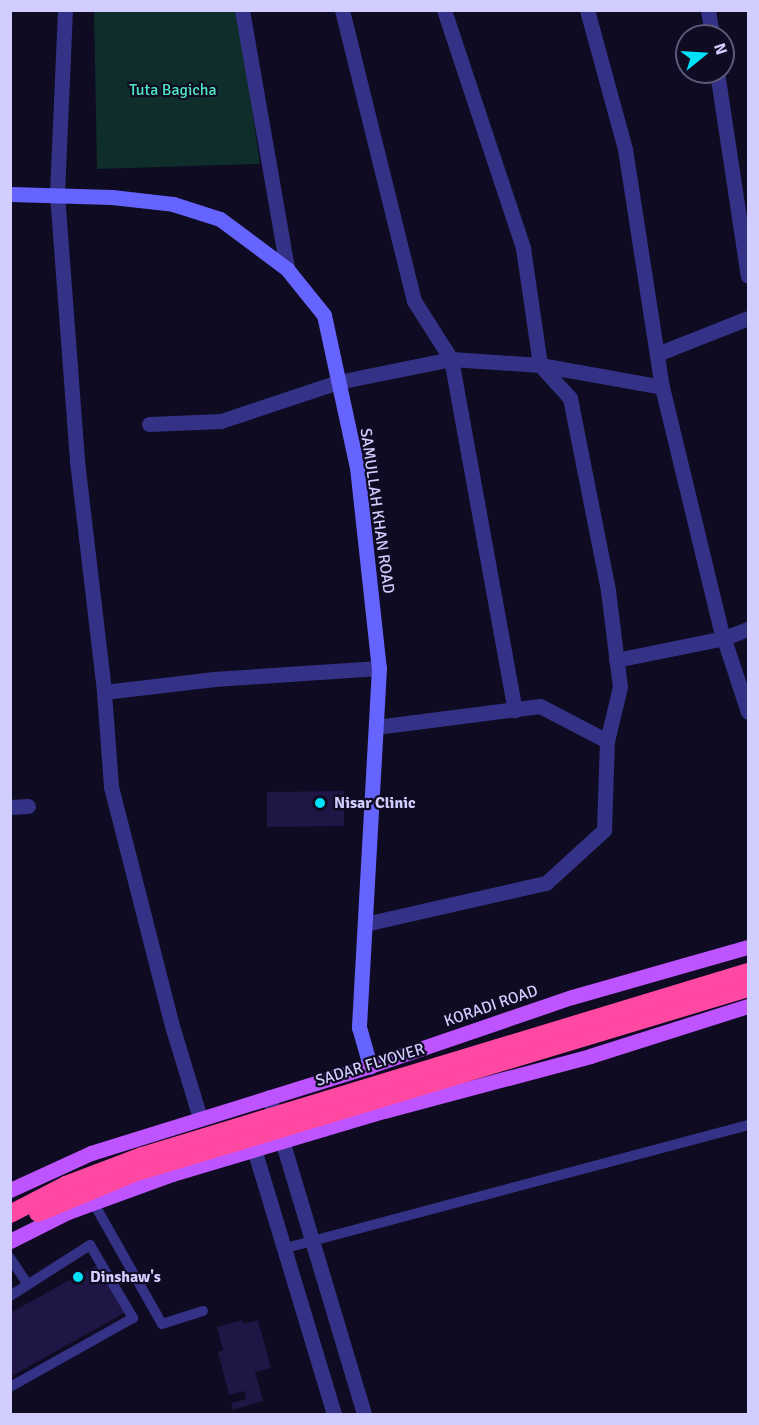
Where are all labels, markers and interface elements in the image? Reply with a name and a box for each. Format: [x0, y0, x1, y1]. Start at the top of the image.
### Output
north arrow [675, 24, 735, 84]
text: N [709, 41, 731, 57]
park label: Tuta Bagicha [129, 80, 217, 100]
street label: SAMULLAH KHAN ROAD [356, 427, 398, 595]
place label: Nisar Clinic [334, 793, 415, 813]
marker: Nisar Clinic [311, 794, 329, 812]
street label: KORADI ROAD [442, 981, 540, 1031]
street label: SADAR FLYOVER [313, 1039, 427, 1091]
place label: Dinshaw's [90, 1267, 161, 1287]
marker: Dinshaw's [71, 1270, 85, 1284]

